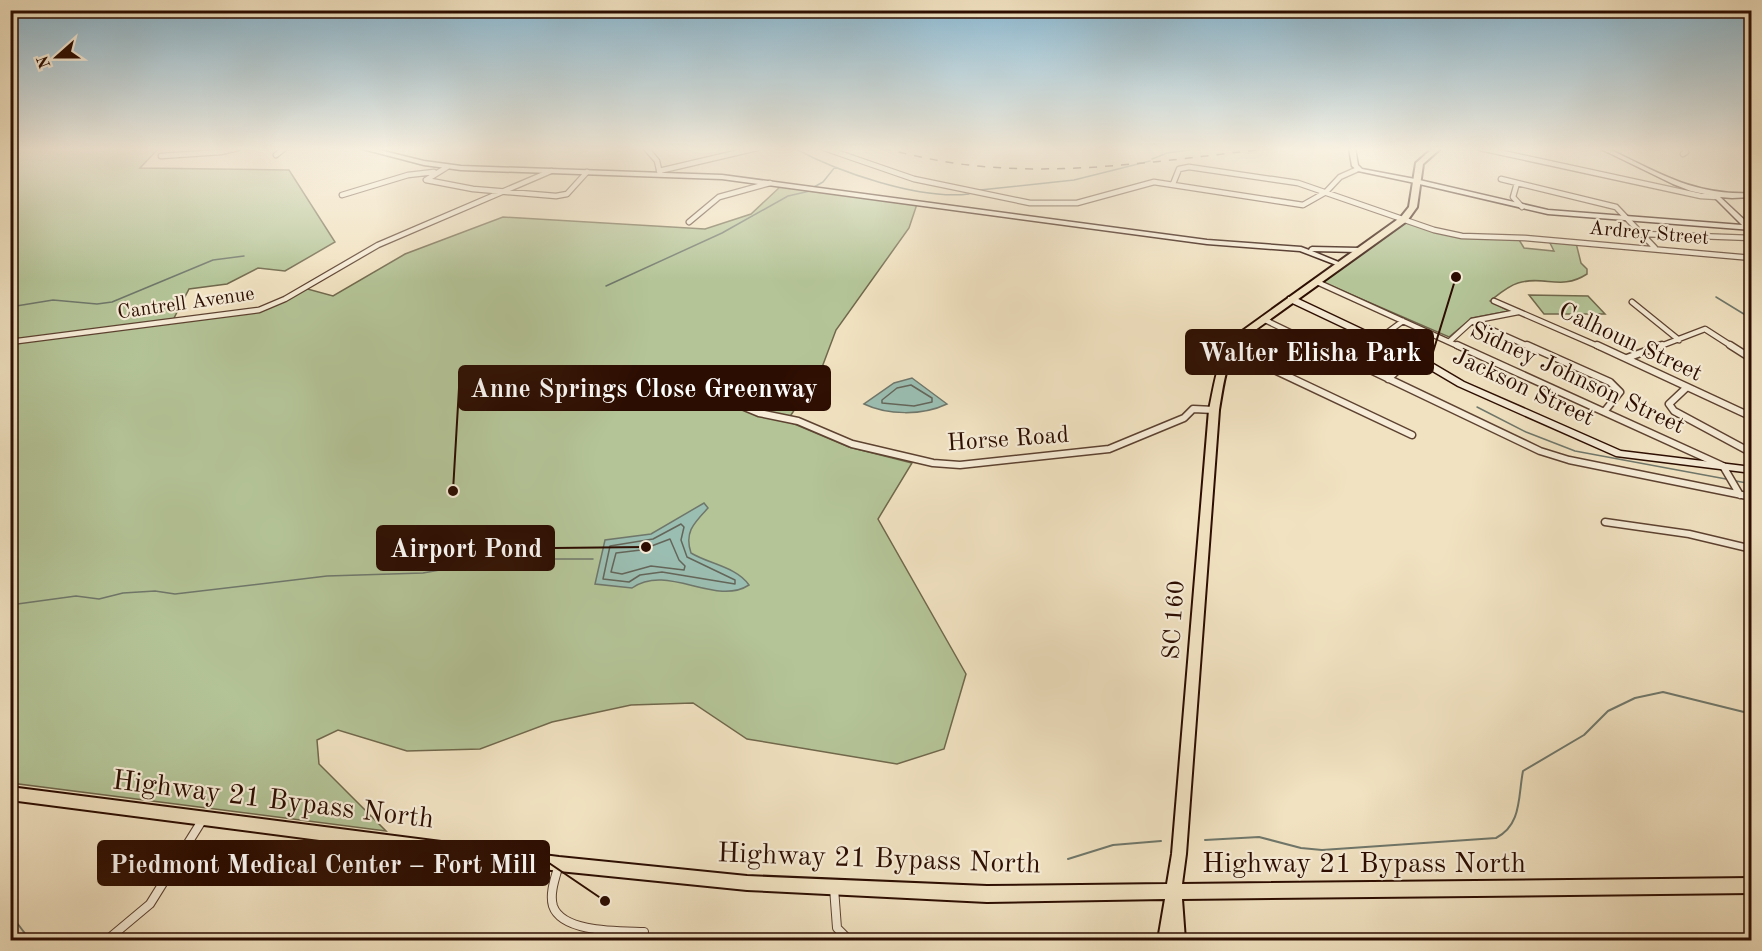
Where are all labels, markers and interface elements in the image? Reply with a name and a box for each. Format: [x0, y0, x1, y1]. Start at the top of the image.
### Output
north arrow [27, 27, 87, 87]
text: N [35, 52, 55, 70]
street label: Ardrey Street [1588, 219, 1710, 249]
street label: Cantrell Avenue [116, 284, 256, 324]
street label: Calhoun Street [1554, 299, 1706, 387]
street label: Sidney Johnson Street [1466, 319, 1688, 439]
callout: Walter Elisha Park [1186, 330, 1433, 374]
text: Walter Elisha Park [1198, 341, 1422, 367]
street label: Jackson Street [1448, 345, 1598, 431]
callout: Anne Springs Close Greenway [459, 366, 830, 410]
text: Anne Springs Close Greenway [470, 377, 818, 403]
street label: Horse Road [946, 424, 1070, 456]
callout: Airport Pond [377, 526, 554, 570]
text: Airport Pond [390, 537, 542, 563]
street label: SC 160 [1160, 580, 1190, 660]
street label: Highway 21 Bypass North [111, 767, 435, 835]
street label: Highway 21 Bypass North [717, 840, 1041, 880]
callout: Piedmont Medical Center – Fort Mill [98, 841, 549, 885]
street label: Highway 21 Bypass North [1202, 851, 1526, 879]
text: Piedmont Medical Center – Fort Mill [110, 853, 536, 879]

